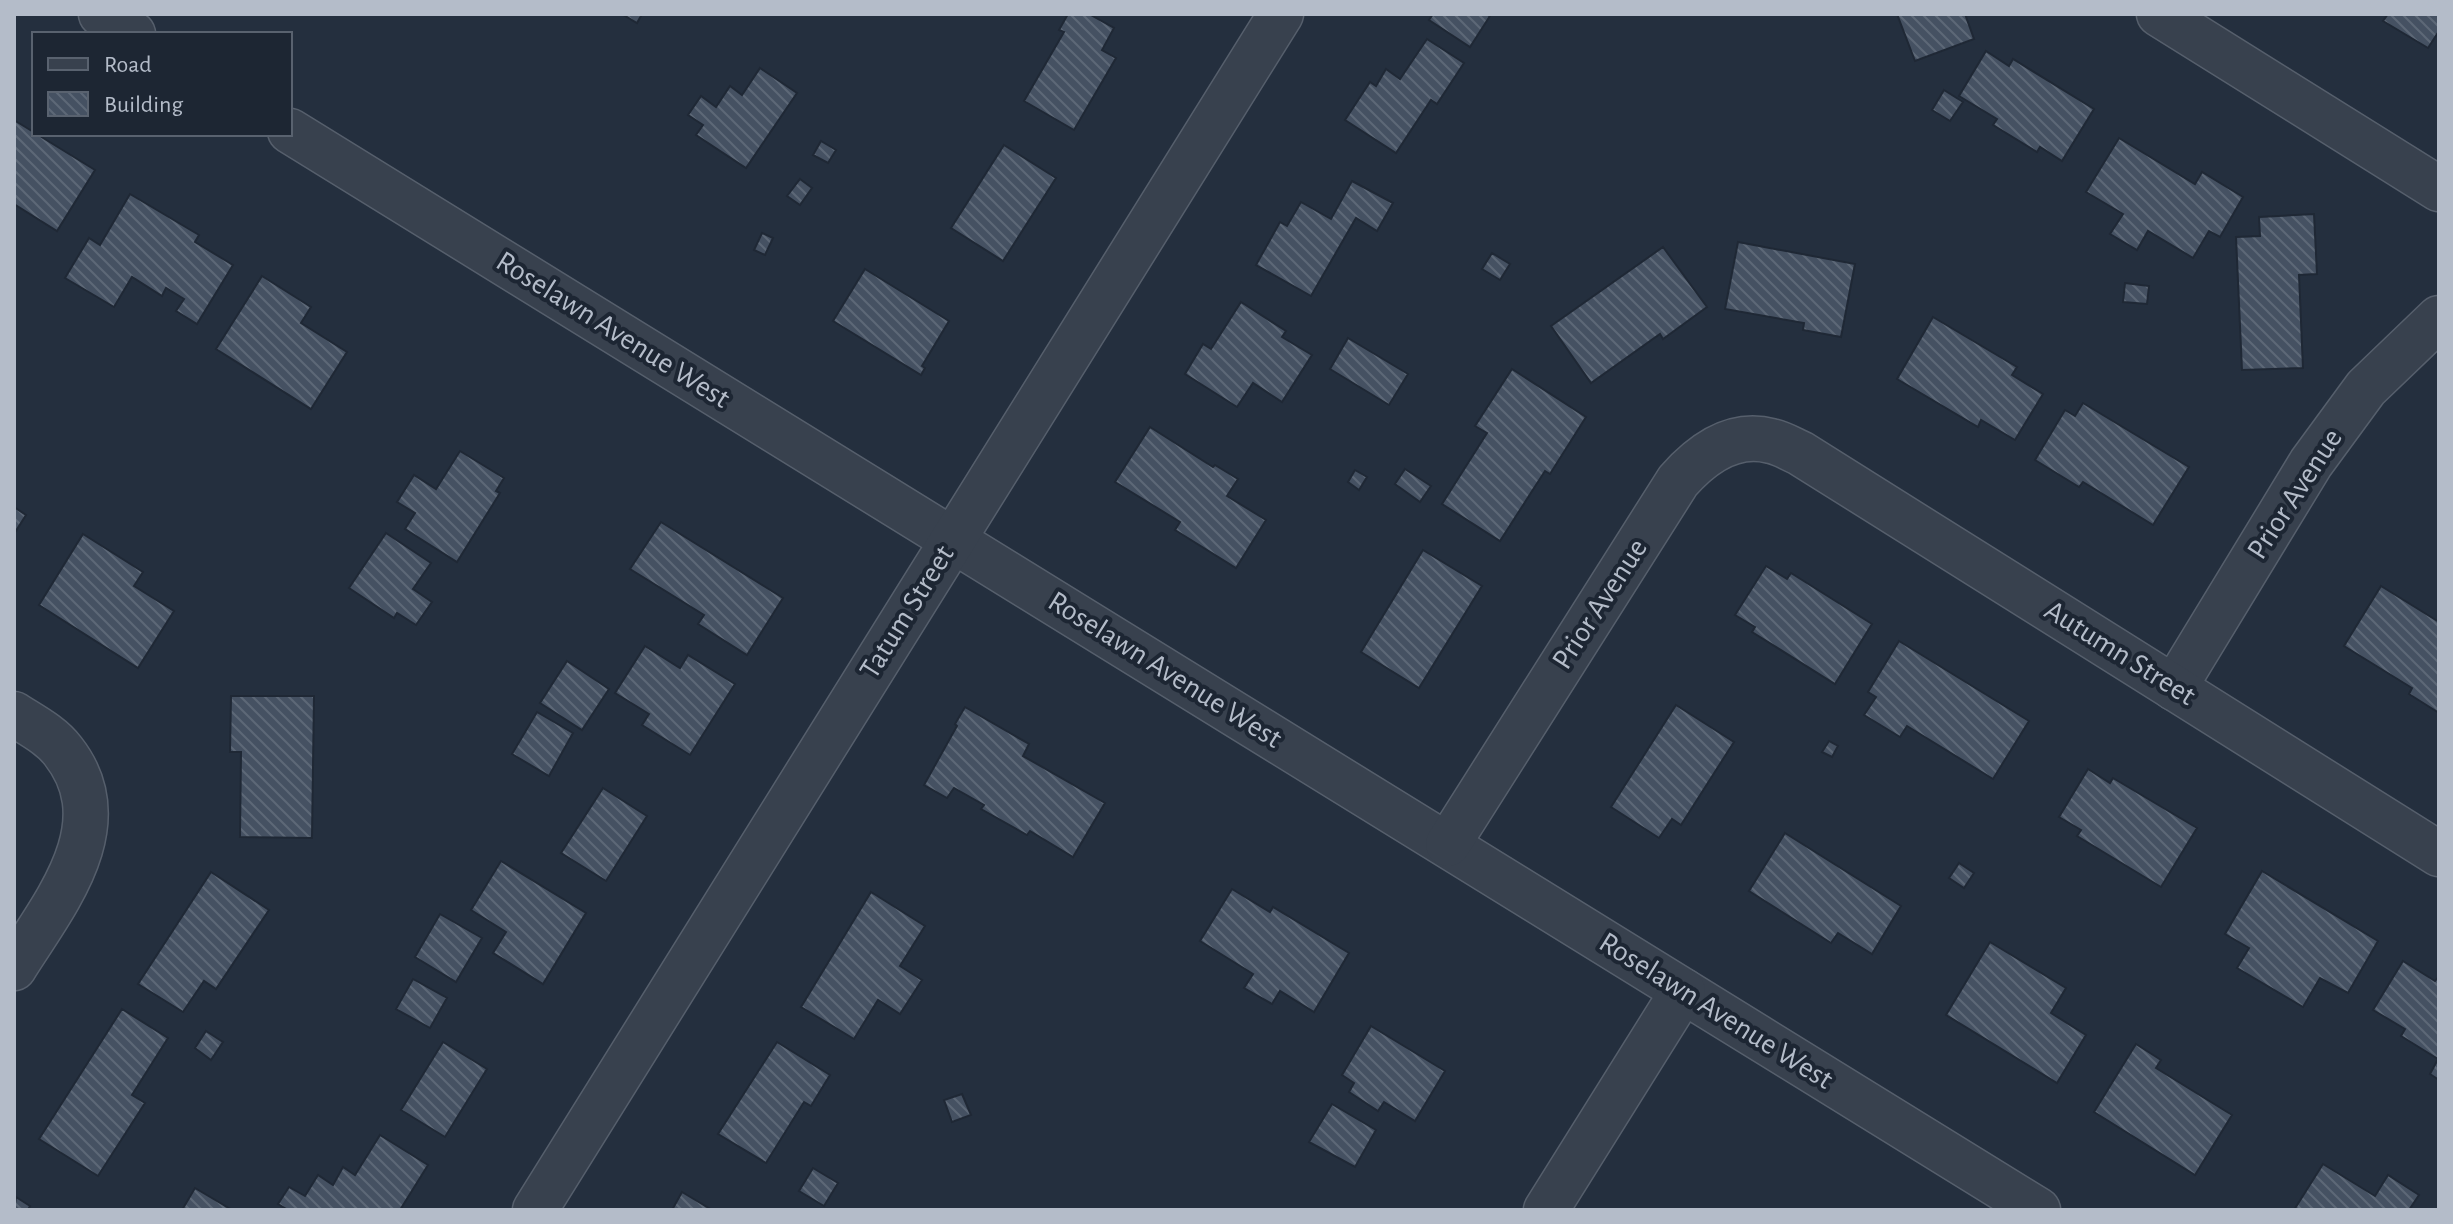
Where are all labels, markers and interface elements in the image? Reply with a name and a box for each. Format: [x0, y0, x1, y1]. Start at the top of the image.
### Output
legend [32, 32, 292, 136]
text: Road [104, 53, 152, 77]
text: Building [104, 93, 183, 117]
street label: Roselawn Avenue West [491, 246, 735, 414]
street label: Prior Avenue [2242, 423, 2348, 565]
street label: Prior Avenue [1547, 533, 1653, 675]
street label: Tatum Street [854, 540, 960, 684]
street label: Roselawn Avenue West [1043, 586, 1287, 754]
street label: Autumn Street [2039, 595, 2201, 711]
street label: Roselawn Avenue West [1594, 927, 1838, 1095]

